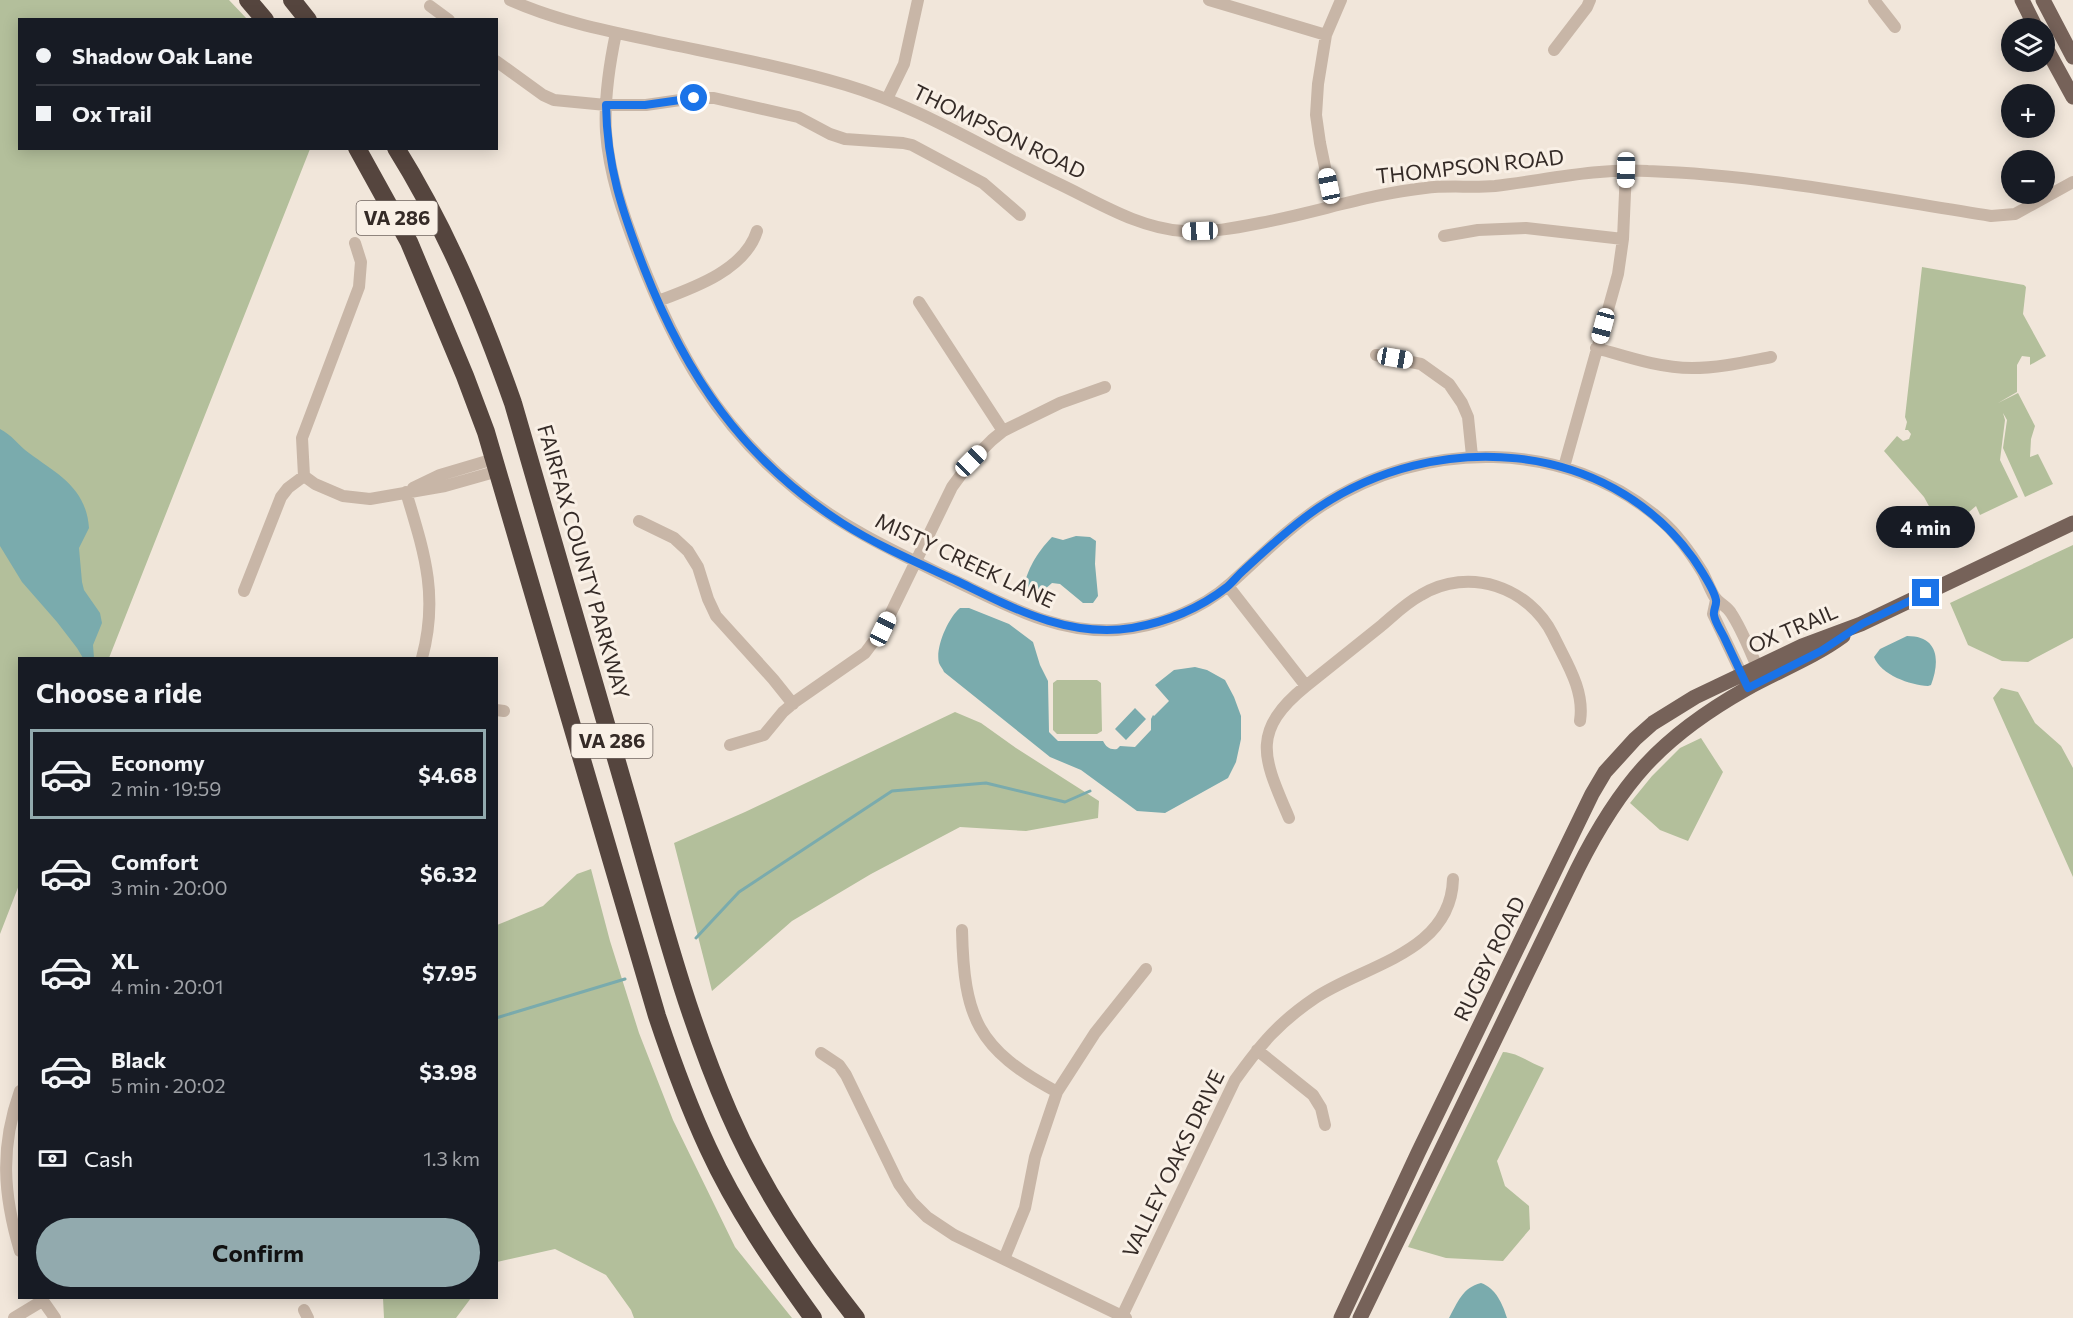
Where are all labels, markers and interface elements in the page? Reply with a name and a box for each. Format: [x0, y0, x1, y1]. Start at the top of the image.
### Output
map controls [2001, 18, 2055, 204]
button: layers [2001, 18, 2055, 72]
text: Shadow Oak Lane [72, 42, 253, 69]
street label: THOMPSON ROAD [909, 78, 1090, 183]
route start [680, 84, 707, 111]
button: + [2001, 84, 2055, 138]
text: Ox Trail [72, 100, 152, 127]
street label: THOMPSON ROAD [1375, 143, 1565, 188]
button: − [2001, 150, 2055, 204]
car [1617, 152, 1635, 188]
car [1316, 167, 1342, 205]
road number: VA 286 [356, 201, 438, 235]
car [1182, 221, 1218, 241]
car [1590, 306, 1616, 346]
car [1376, 346, 1414, 370]
street label: FAIRFAX COUNTY PARKWAY [533, 421, 636, 702]
car [952, 442, 990, 480]
callout: 4 min [1876, 506, 1976, 548]
street label: MISTY CREEK LANE [872, 507, 1060, 612]
text: 4 min [1900, 515, 1951, 539]
route end [1912, 579, 1939, 606]
street label: OX TRAIL [1744, 598, 1841, 658]
car [867, 609, 899, 649]
text: Choose a ride [36, 676, 202, 709]
road number: VA 286 [572, 724, 652, 758]
icon: car [39, 747, 93, 801]
text: Economy [111, 749, 205, 776]
text: $4.68 [418, 761, 477, 788]
text: 2 min · 19:59 [111, 776, 221, 800]
icon: car [39, 846, 93, 900]
text: Comfort [111, 848, 199, 875]
text: $6.32 [420, 860, 477, 887]
text: 3 min · 20:00 [111, 875, 228, 899]
street label: RUGBY ROAD [1448, 892, 1530, 1025]
icon: car [39, 945, 93, 999]
text: XL [111, 947, 139, 974]
text: $7.95 [422, 959, 477, 986]
text: 4 min · 20:01 [111, 974, 224, 998]
icon: car [39, 1044, 93, 1098]
text: Black [111, 1046, 166, 1073]
text: $3.98 [419, 1058, 477, 1085]
street label: VALLEY OAKS DRIVE [1116, 1066, 1229, 1261]
text: 5 min · 20:02 [111, 1073, 226, 1097]
icon: cash [36, 1142, 69, 1175]
text: Cash [84, 1145, 133, 1172]
text: 1.3 km [423, 1146, 480, 1170]
button: Confirm [36, 1218, 480, 1287]

